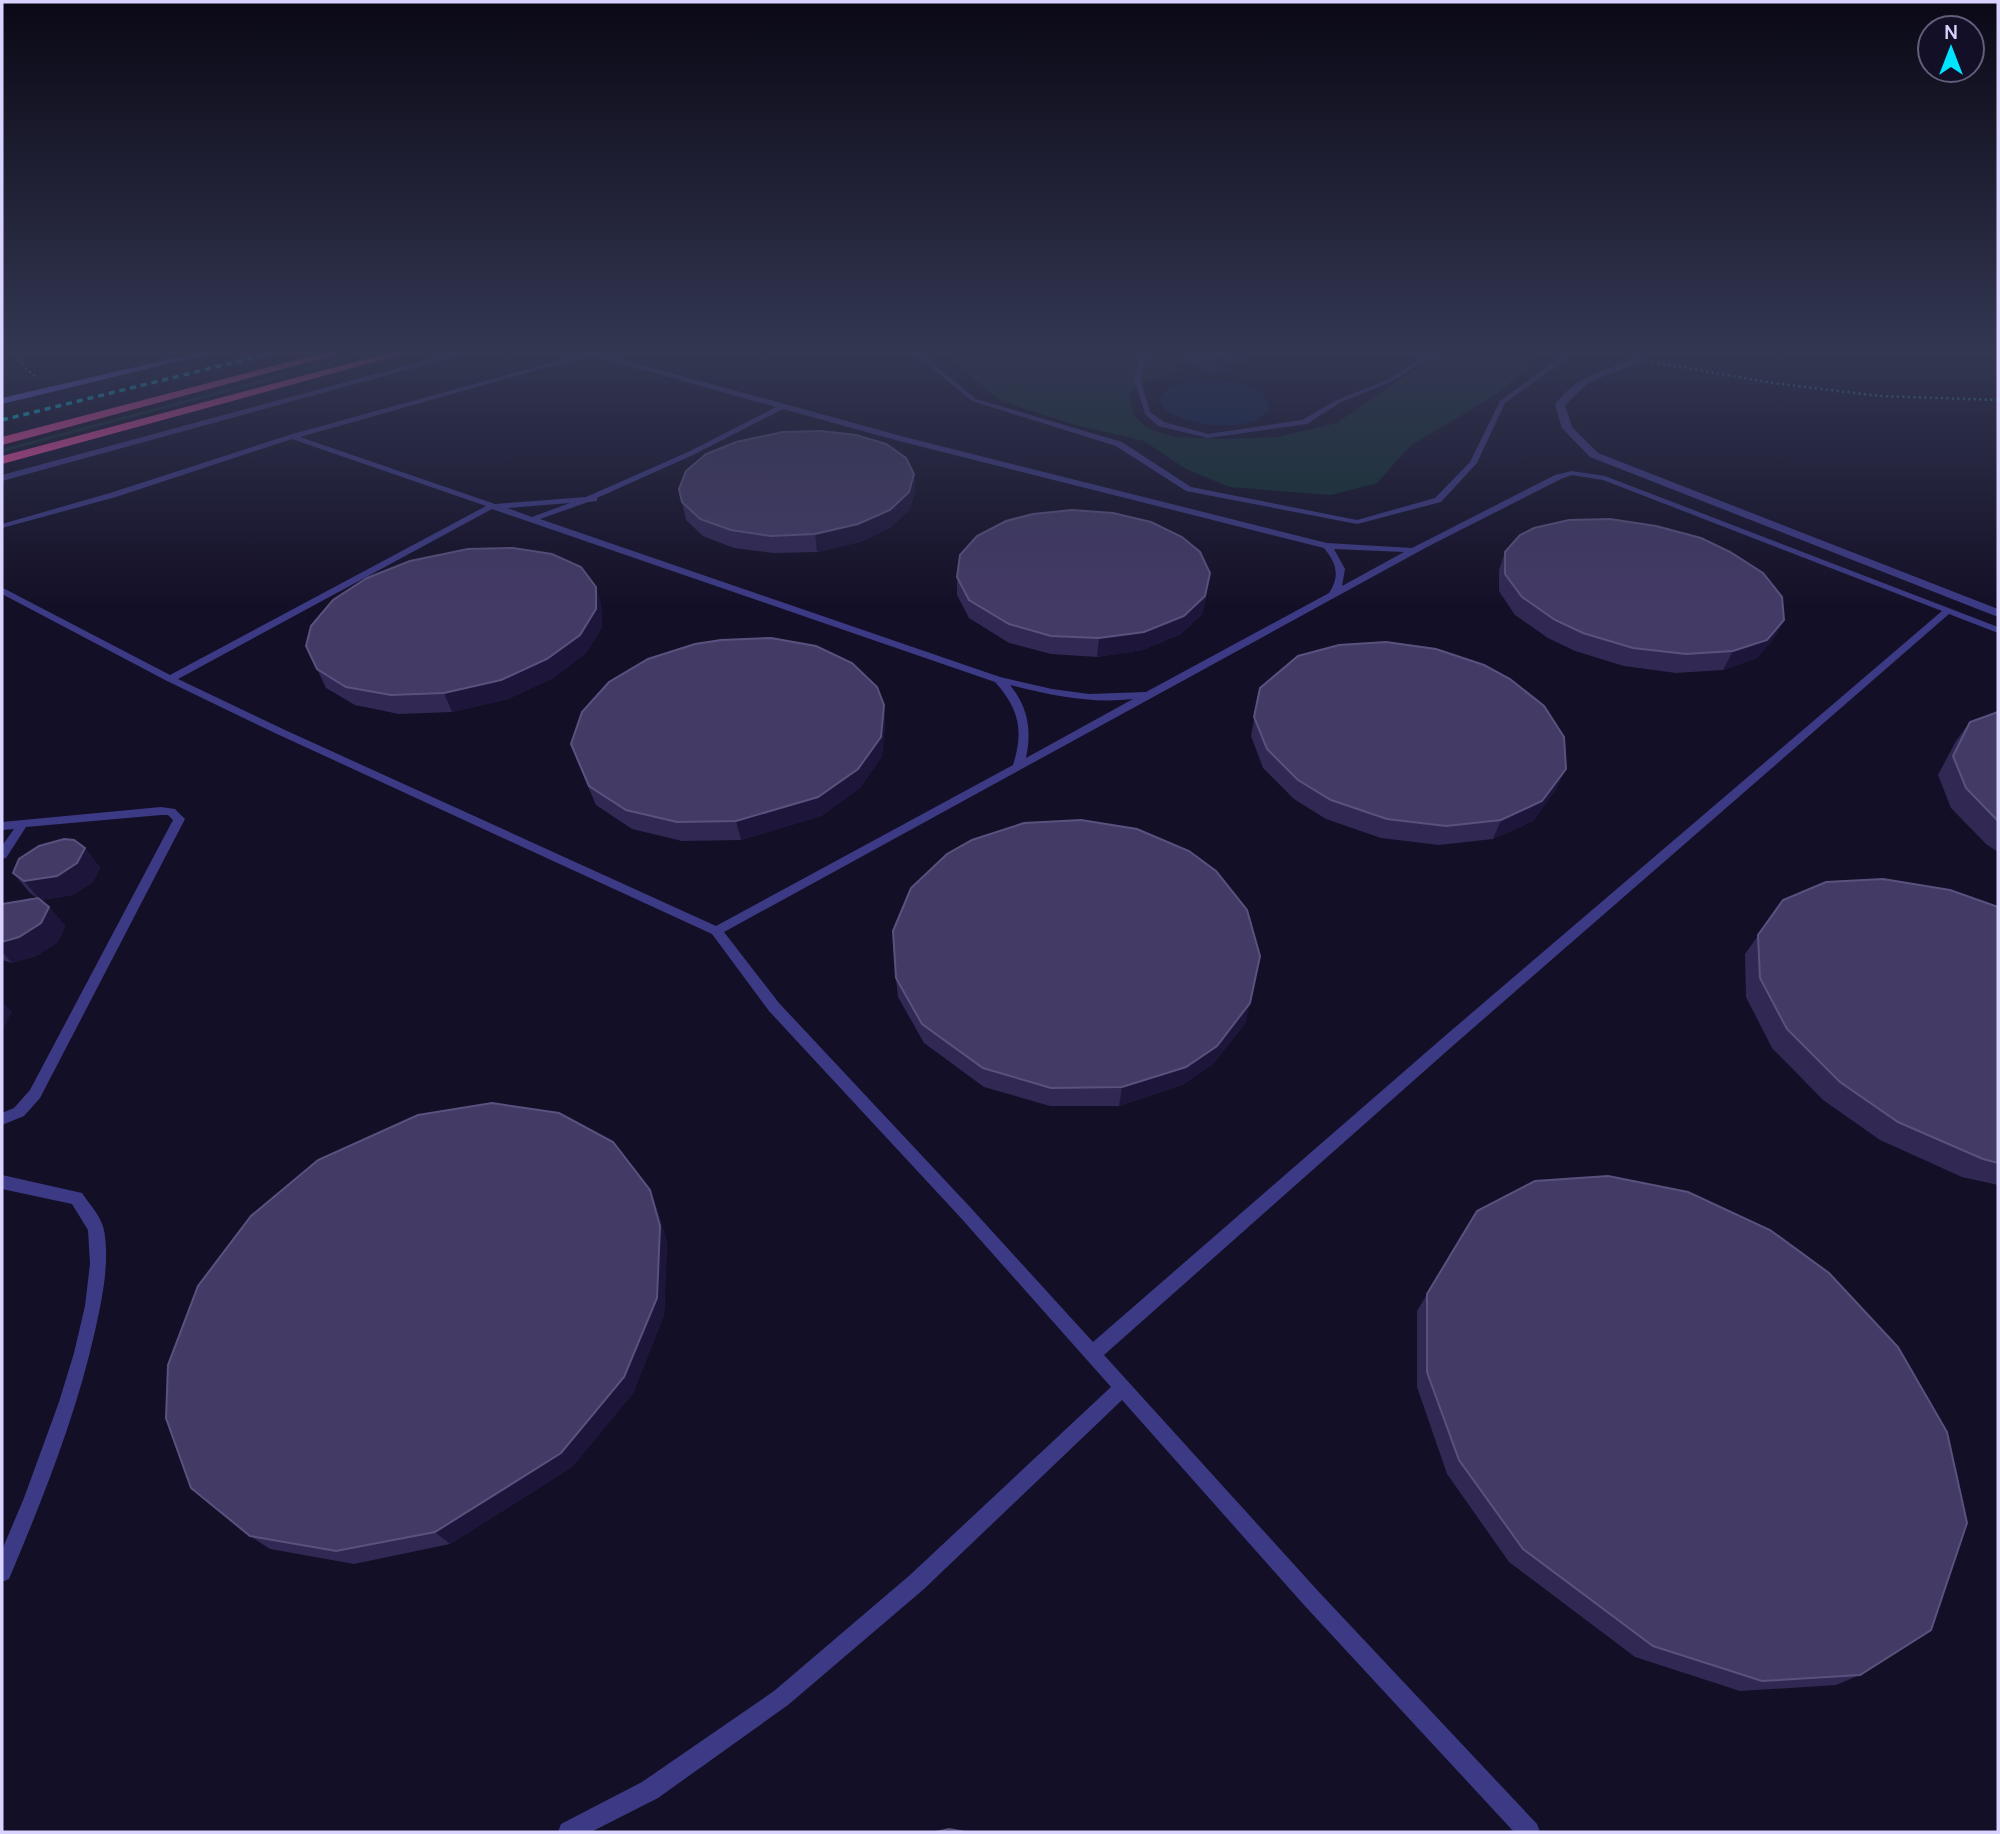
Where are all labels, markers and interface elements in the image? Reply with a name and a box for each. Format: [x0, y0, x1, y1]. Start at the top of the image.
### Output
north arrow [1916, 14, 1986, 84]
text: N [1944, 19, 1958, 45]

